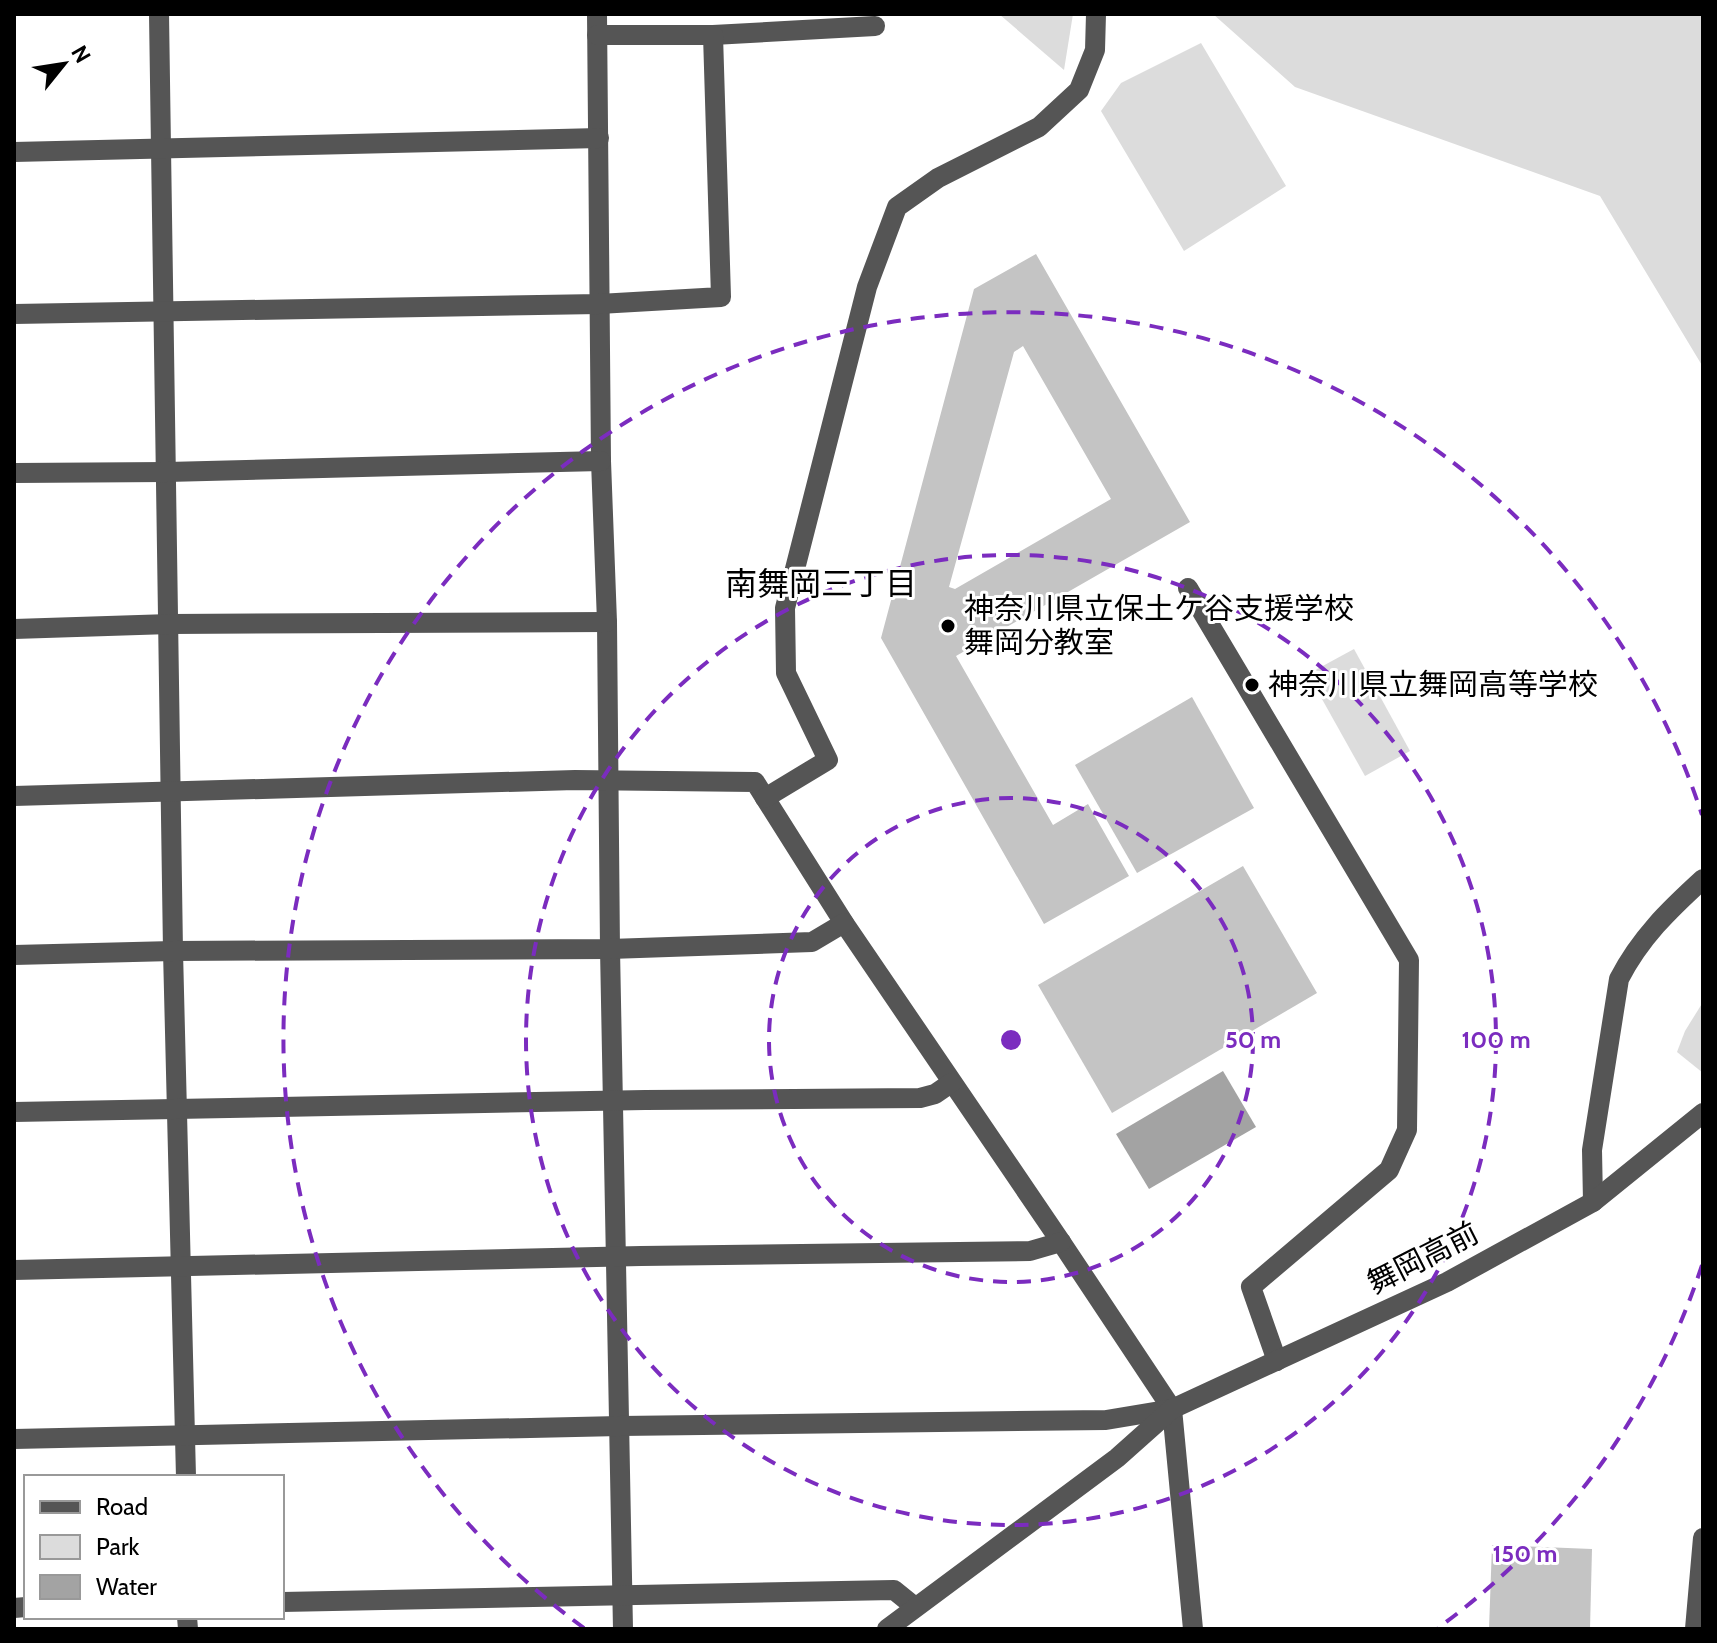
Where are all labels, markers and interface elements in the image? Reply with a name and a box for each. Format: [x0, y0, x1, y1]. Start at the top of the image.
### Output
north arrow [24, 24, 104, 104]
text: N [65, 41, 96, 68]
district label: 南舞岡三丁目 [725, 564, 917, 603]
place label: 神奈川県立保土ケ谷支援学校 舞岡分教室 [964, 590, 1354, 661]
marker: 神奈川県立保土ケ谷支援学校 舞岡分教室 [939, 617, 957, 635]
place label: 神奈川県立舞岡高等学校 [1268, 666, 1598, 703]
marker: 神奈川県立舞岡高等学校 [1243, 676, 1261, 694]
text: 50 m [1225, 1025, 1281, 1054]
text: 100 m [1461, 1025, 1531, 1054]
centre of rings [997, 1026, 1025, 1054]
street label: 舞岡高前 [1361, 1214, 1485, 1301]
legend [24, 1475, 284, 1619]
text: Road [96, 1492, 148, 1521]
text: Park [96, 1532, 139, 1561]
text: 150 m [1493, 1539, 1557, 1568]
text: Water [96, 1572, 157, 1601]

